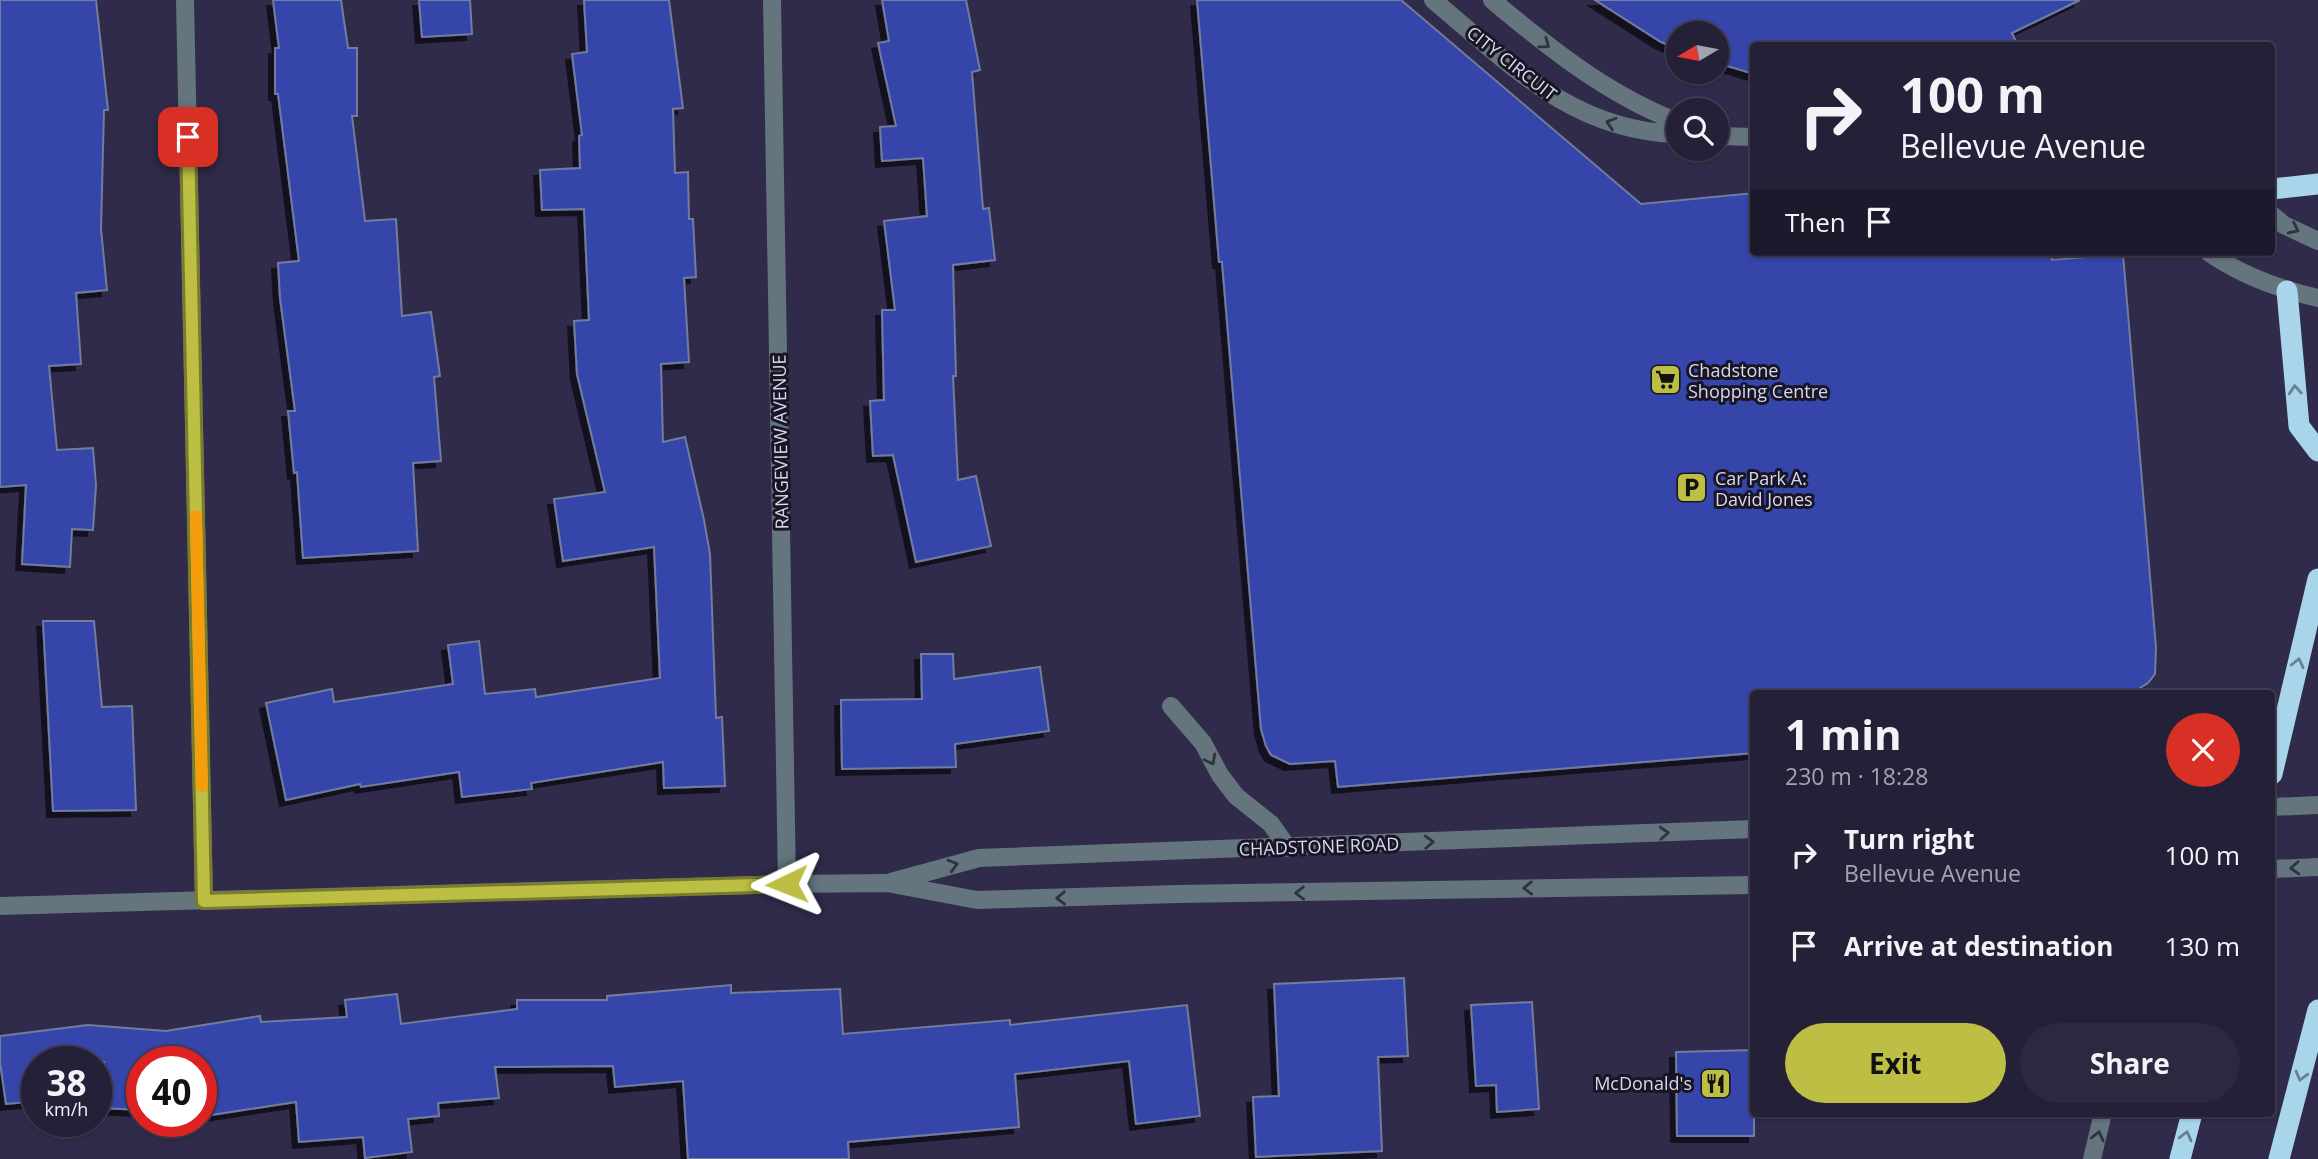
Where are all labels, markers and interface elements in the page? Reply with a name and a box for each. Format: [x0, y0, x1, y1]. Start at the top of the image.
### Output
street label: CITY CIRCUIT [1462, 20, 1562, 106]
north arrow [1666, 21, 1729, 84]
map controls [1666, 21, 1729, 161]
one-way arrow [1537, 36, 1550, 48]
text: 100 m [1900, 61, 2045, 127]
icon: right [1785, 70, 1876, 161]
button: search [1666, 98, 1729, 161]
pin [158, 107, 218, 167]
one-way arrow [1606, 117, 1618, 131]
icon: arrive [169, 118, 207, 156]
text: Bellevue Avenue [1900, 124, 2146, 167]
icon: arrive [1860, 203, 1898, 241]
text: Then [1785, 204, 1846, 240]
one-way arrow [2287, 221, 2299, 235]
street label: RANGEVIEW AVENUE [766, 354, 794, 530]
place label: Chadstone Shopping Centre [1688, 358, 1828, 403]
supermarket icon: Chadstone Shopping Centre [1648, 363, 1682, 397]
one-way arrow [2288, 384, 2303, 395]
place label: Car Park A: David Jones [1715, 466, 1813, 511]
parking icon: Car Park A: David Jones [1675, 471, 1709, 505]
one-way arrow [2290, 657, 2304, 669]
text: 1 min [1785, 705, 1902, 762]
button: close [2166, 713, 2240, 787]
one-way arrow [1203, 753, 1217, 765]
text: 230 m · 18:28 [1785, 760, 1928, 792]
text: Turn right [1844, 821, 1975, 857]
one-way arrow [1658, 825, 1669, 840]
street label: CHADSTONE ROAD [1238, 831, 1400, 861]
one-way arrow [1424, 835, 1435, 850]
icon: right [1785, 836, 1823, 874]
text: 100 m [2165, 837, 2240, 873]
position arrow [750, 847, 824, 921]
text: Bellevue Avenue [1844, 857, 2021, 889]
one-way arrow [947, 859, 959, 873]
one-way arrow [2289, 860, 2300, 875]
one-way arrow [1522, 880, 1532, 896]
one-way arrow [1294, 885, 1305, 901]
one-way arrow [1055, 890, 1065, 906]
icon: arrive [1785, 927, 1823, 965]
text: Arrive at destination [1844, 928, 2113, 964]
text: 130 m [2165, 928, 2240, 964]
button: Exit [1785, 1023, 2006, 1103]
button: Share [2020, 1023, 2240, 1103]
speed limit sign: 40 [126, 1046, 217, 1137]
text: 38 [46, 1059, 87, 1106]
restaurant icon: McDonald's [1698, 1066, 1732, 1100]
one-way arrow [2295, 1070, 2309, 1082]
place label: McDonald's [1594, 1071, 1692, 1095]
text: km/h [45, 1097, 88, 1121]
one-way arrow [2089, 1130, 2104, 1142]
one-way arrow [2178, 1130, 2192, 1142]

